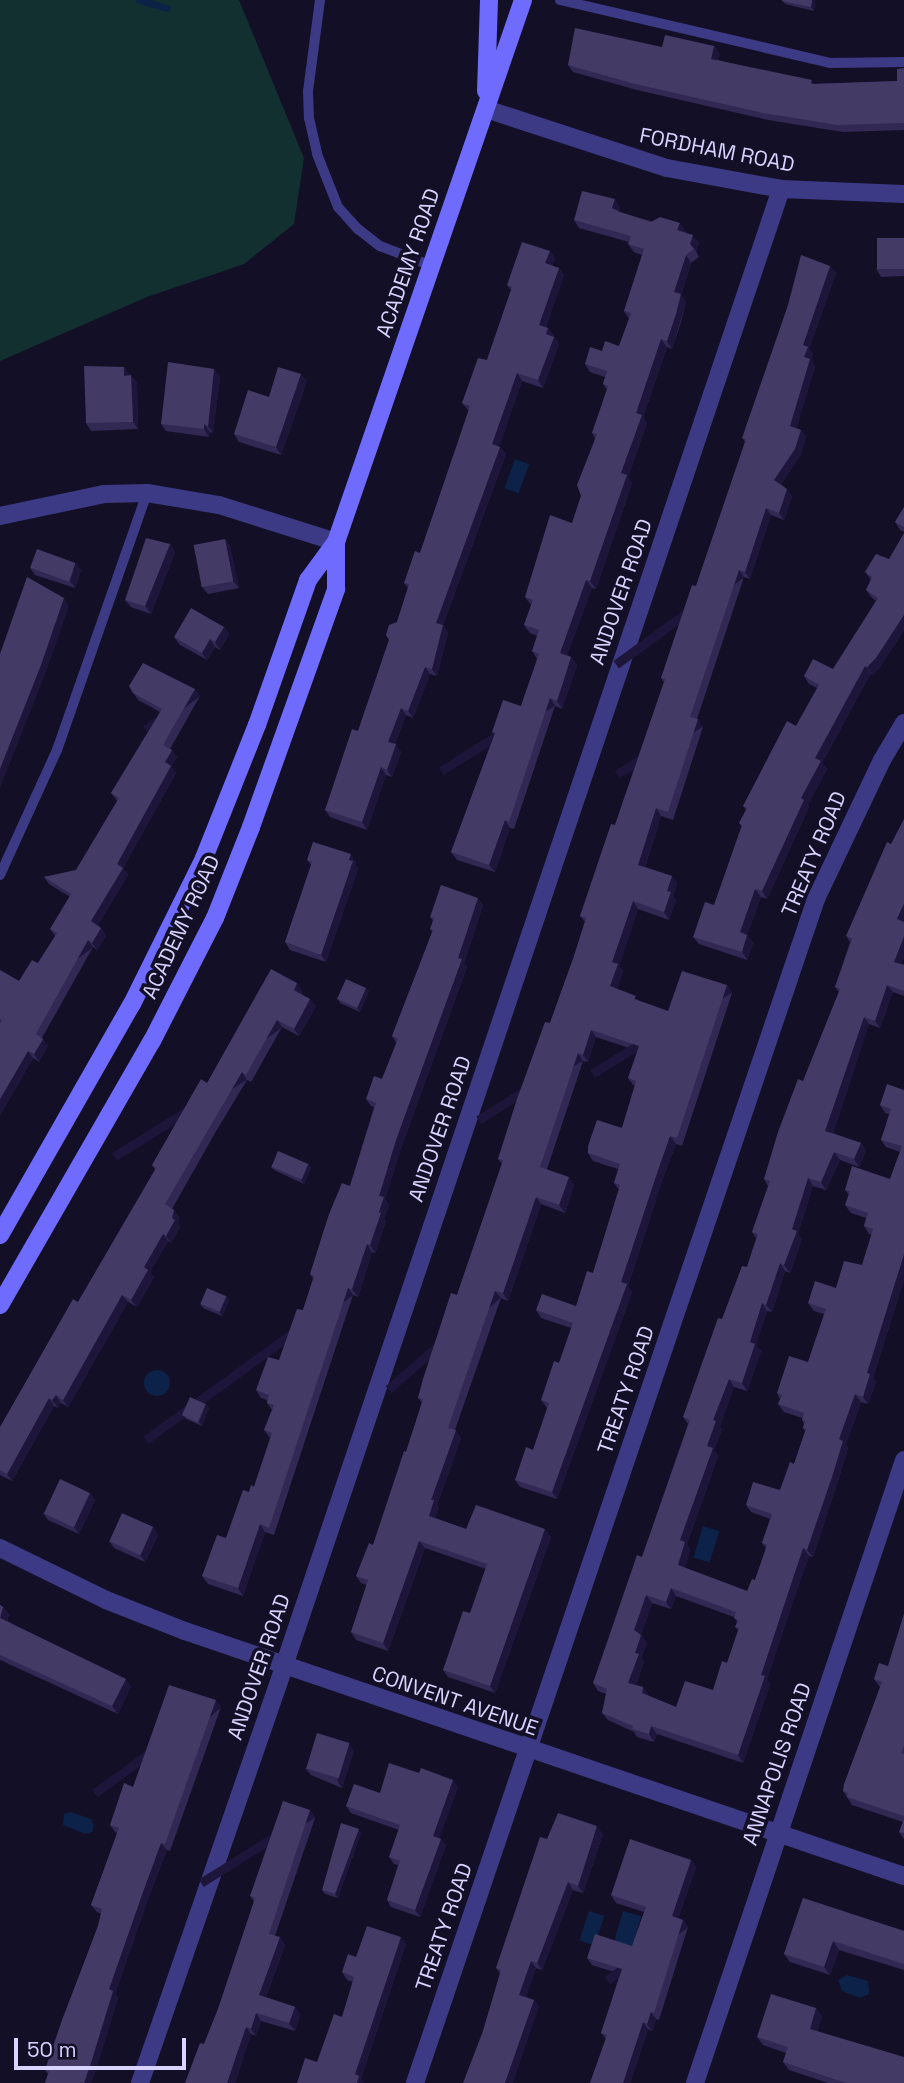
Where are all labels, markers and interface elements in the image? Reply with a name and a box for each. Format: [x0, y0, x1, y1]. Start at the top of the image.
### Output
street label: FORDHAM ROAD [637, 123, 797, 177]
street label: ACADEMY ROAD [371, 185, 445, 341]
street label: ANDOVER ROAD [584, 516, 658, 668]
street label: TREATY ROAD [776, 787, 852, 921]
street label: ACADEMY ROAD [137, 851, 225, 1003]
street label: ANDOVER ROAD [403, 1053, 477, 1205]
street label: TREATY ROAD [592, 1323, 660, 1457]
street label: ANDOVER ROAD [222, 1591, 296, 1743]
street label: CONVENT AVENUE [368, 1661, 542, 1741]
street label: ANNAPOLIS ROAD [737, 1679, 817, 1849]
street label: TREATY ROAD [410, 1860, 478, 1994]
scale bar [18, 2024, 189, 2068]
text: 50 m [27, 2036, 77, 2063]

